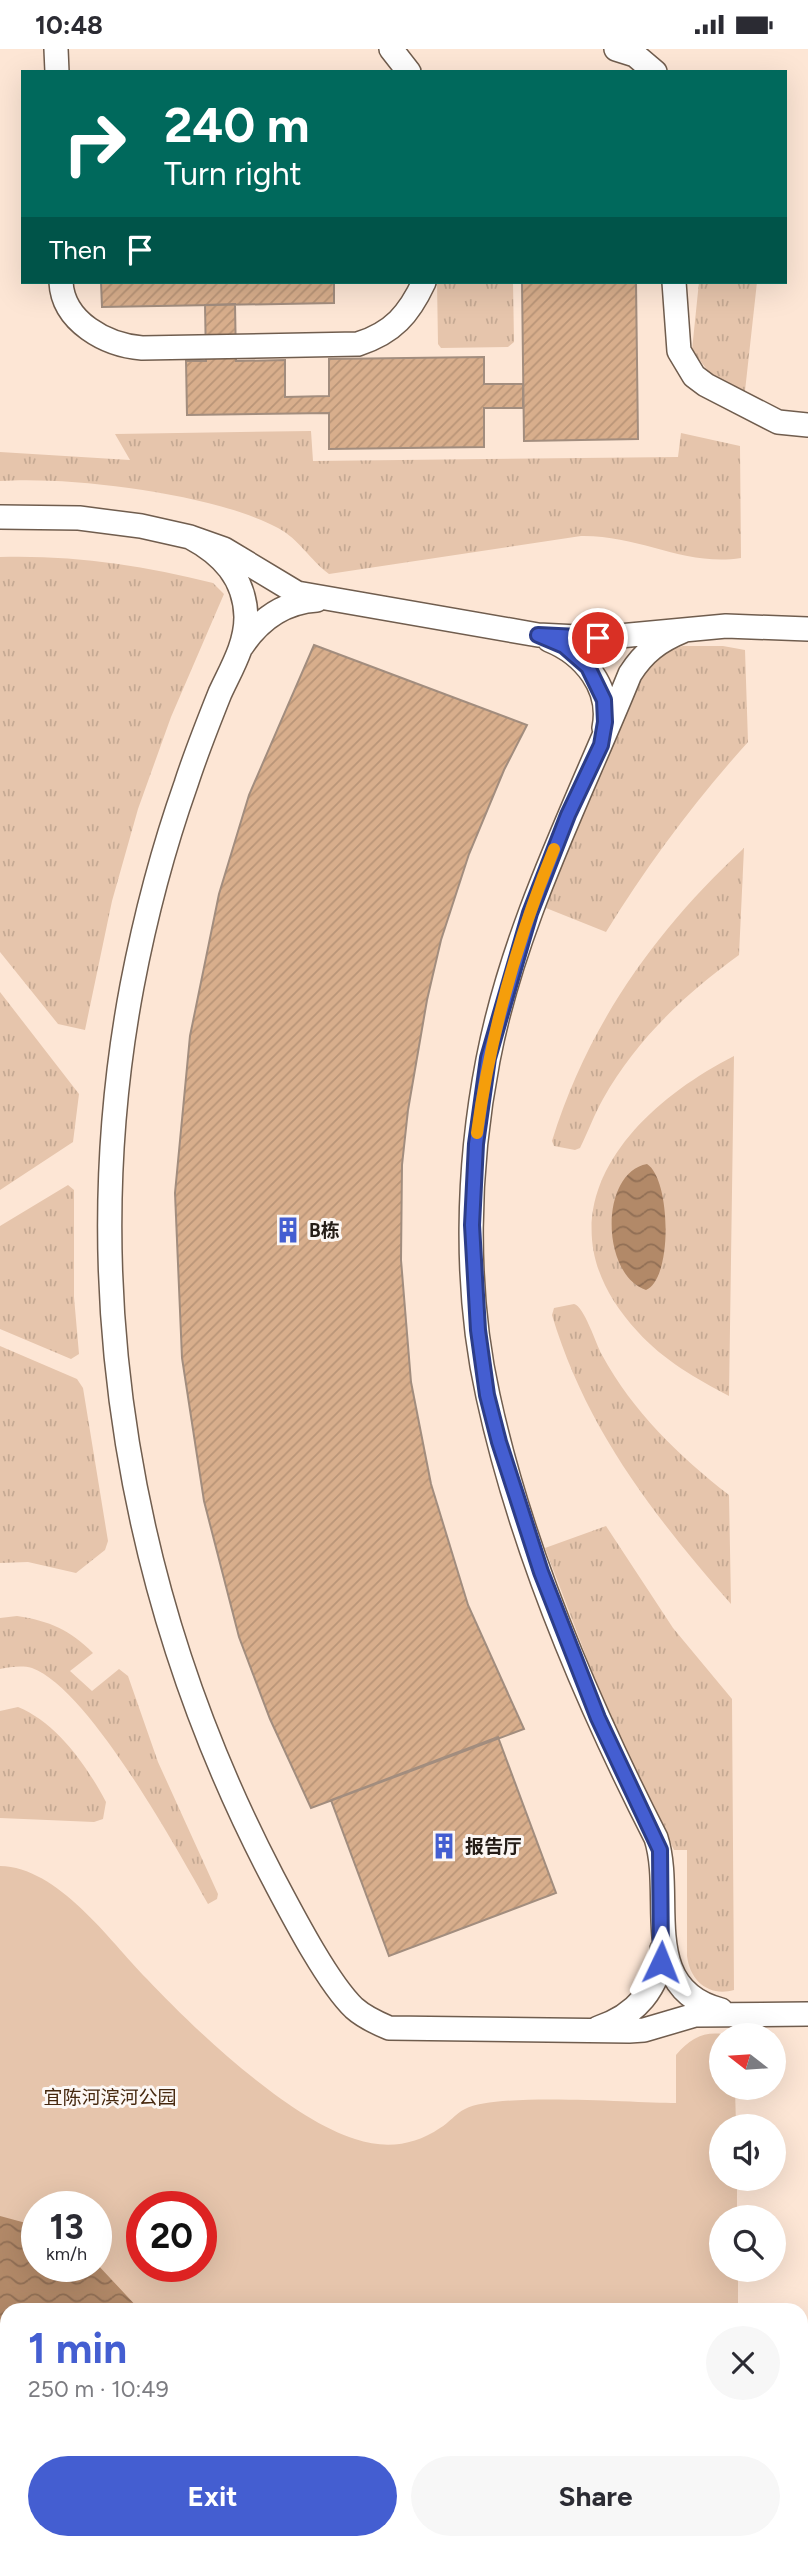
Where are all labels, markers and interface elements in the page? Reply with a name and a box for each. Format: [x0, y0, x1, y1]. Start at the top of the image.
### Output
text: 10:48 [35, 9, 103, 41]
text: 240 m [164, 95, 310, 154]
icon: right [49, 98, 140, 189]
text: Turn right [164, 155, 302, 193]
icon: arrive [121, 231, 159, 269]
text: Then [49, 234, 107, 266]
pin [568, 608, 628, 668]
icon: arrive [579, 619, 617, 657]
building icon: B栋 [273, 1215, 303, 1245]
place label: B栋 [309, 1219, 340, 1242]
building icon: 报告厅 [429, 1831, 459, 1861]
place label: 报告厅 [465, 1835, 522, 1858]
position arrow [624, 1925, 698, 1999]
north arrow [709, 2023, 786, 2100]
map controls [709, 2023, 786, 2282]
park label: 宜陈河滨河公园 [43, 2086, 177, 2109]
button: sound [709, 2114, 786, 2191]
speed limit sign: 20 [126, 2191, 217, 2282]
button: search [709, 2205, 786, 2282]
text: 13 [49, 2206, 84, 2248]
text: km/h [46, 2243, 87, 2265]
text: 1 min [28, 2323, 127, 2374]
button: close [706, 2326, 780, 2400]
text: 250 m · 10:49 [28, 2375, 169, 2403]
button: Exit [28, 2456, 397, 2536]
button: Share [411, 2456, 780, 2536]

